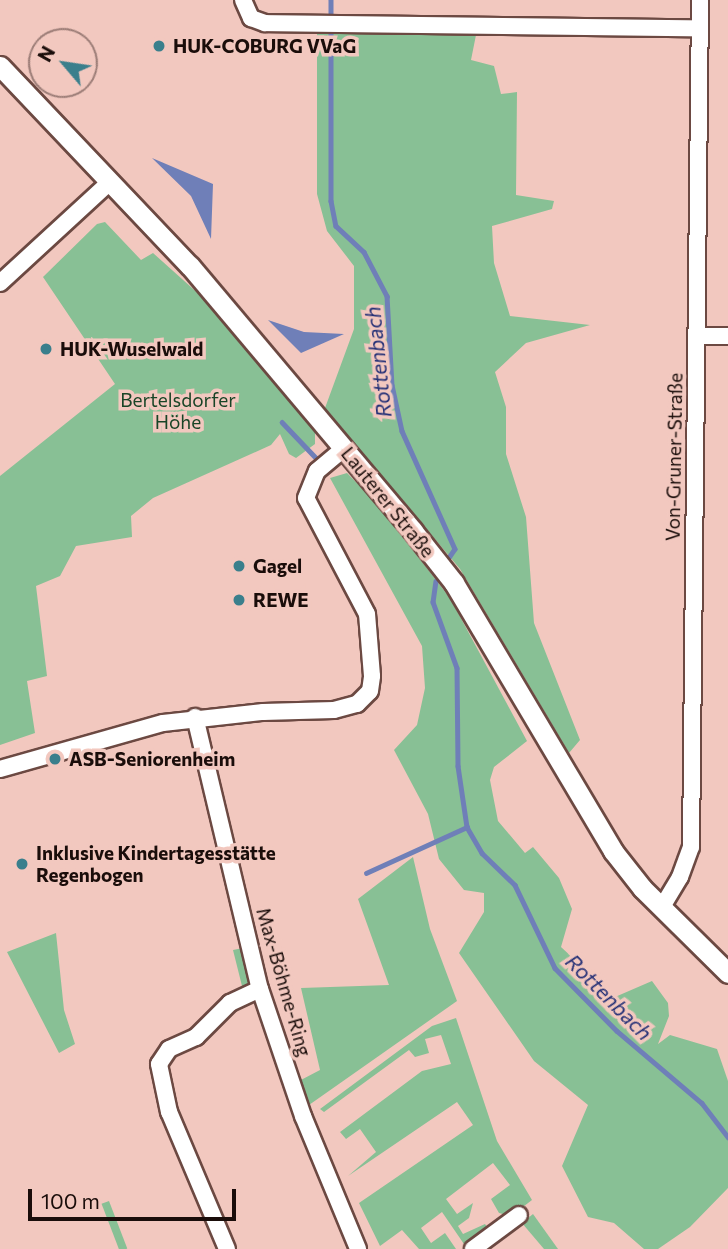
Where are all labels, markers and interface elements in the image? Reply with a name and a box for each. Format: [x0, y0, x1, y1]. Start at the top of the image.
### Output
north arrow [28, 28, 98, 98]
place label: HUK-COBURG VVaG [173, 35, 356, 57]
marker: HUK-COBURG VVaG [151, 38, 167, 54]
text: N [32, 42, 59, 65]
water label: Rottenbach [360, 305, 396, 419]
place label: HUK-Wuselwald [60, 338, 203, 360]
marker: HUK-Wuselwald [38, 341, 54, 357]
street label: Von-Gruner-Straße [661, 373, 687, 541]
park label: Bertelsdorfer Höhe [120, 389, 236, 433]
street label: Lauterer Straße [337, 442, 439, 562]
place label: Gagel [253, 555, 302, 577]
marker: Gagel [231, 558, 247, 574]
place label: REWE [253, 589, 309, 611]
marker: REWE [231, 592, 247, 608]
place label: ASB-Seniorenheim [69, 748, 235, 770]
marker: ASB-Seniorenheim [47, 751, 63, 767]
place label: Inklusive Kindertagesstätte Regenbogen [36, 842, 276, 886]
marker: Inklusive Kindertagesstätte Regenbogen [14, 856, 30, 872]
street label: Max-Böhme-Ring [252, 905, 316, 1059]
water label: Rottenbach [561, 949, 657, 1045]
scale bar [32, 1176, 240, 1220]
text: 100 m [41, 1188, 100, 1213]

